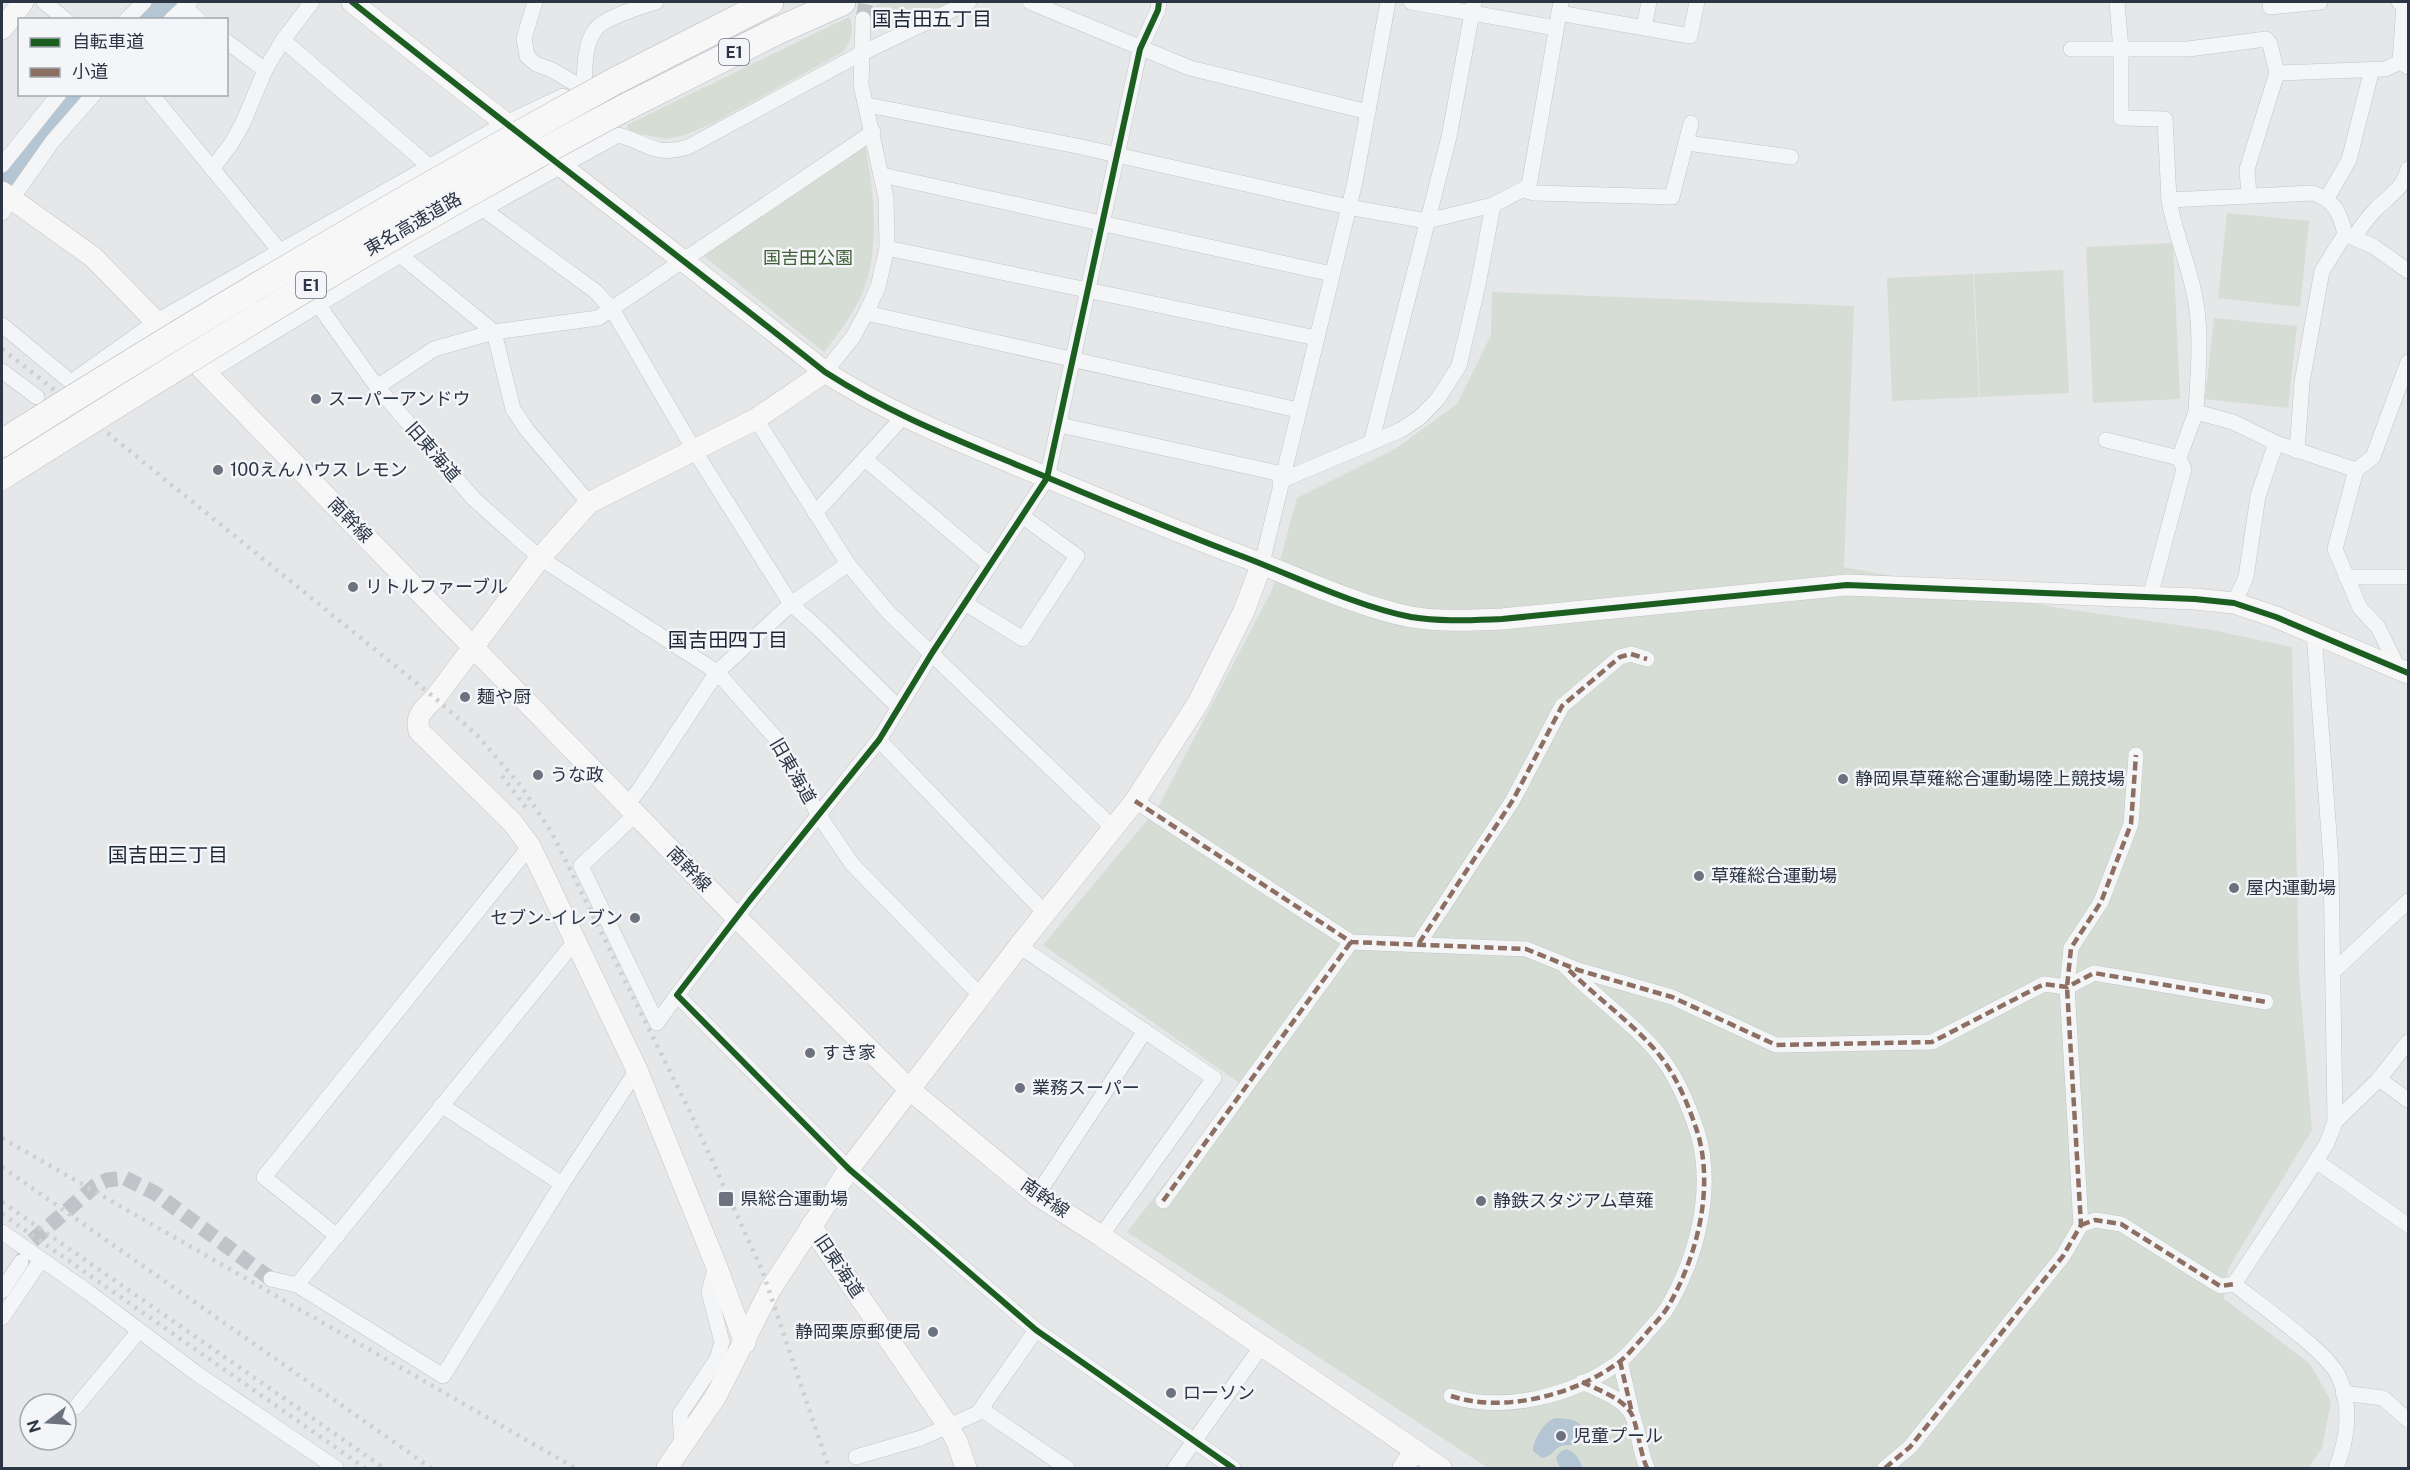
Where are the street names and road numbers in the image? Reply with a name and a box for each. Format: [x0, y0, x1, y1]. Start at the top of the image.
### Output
road number: E1 [719, 39, 749, 65]
street label: 東名高速道路 [361, 187, 465, 260]
road number: E1 [296, 272, 326, 298]
street label: 旧東海道 [402, 418, 465, 486]
street label: 南幹線 [324, 493, 377, 546]
street label: 旧東海道 [766, 734, 821, 807]
street label: 南幹線 [663, 842, 716, 895]
street label: 南幹線 [1017, 1174, 1073, 1222]
street label: 旧東海道 [811, 1230, 868, 1301]

